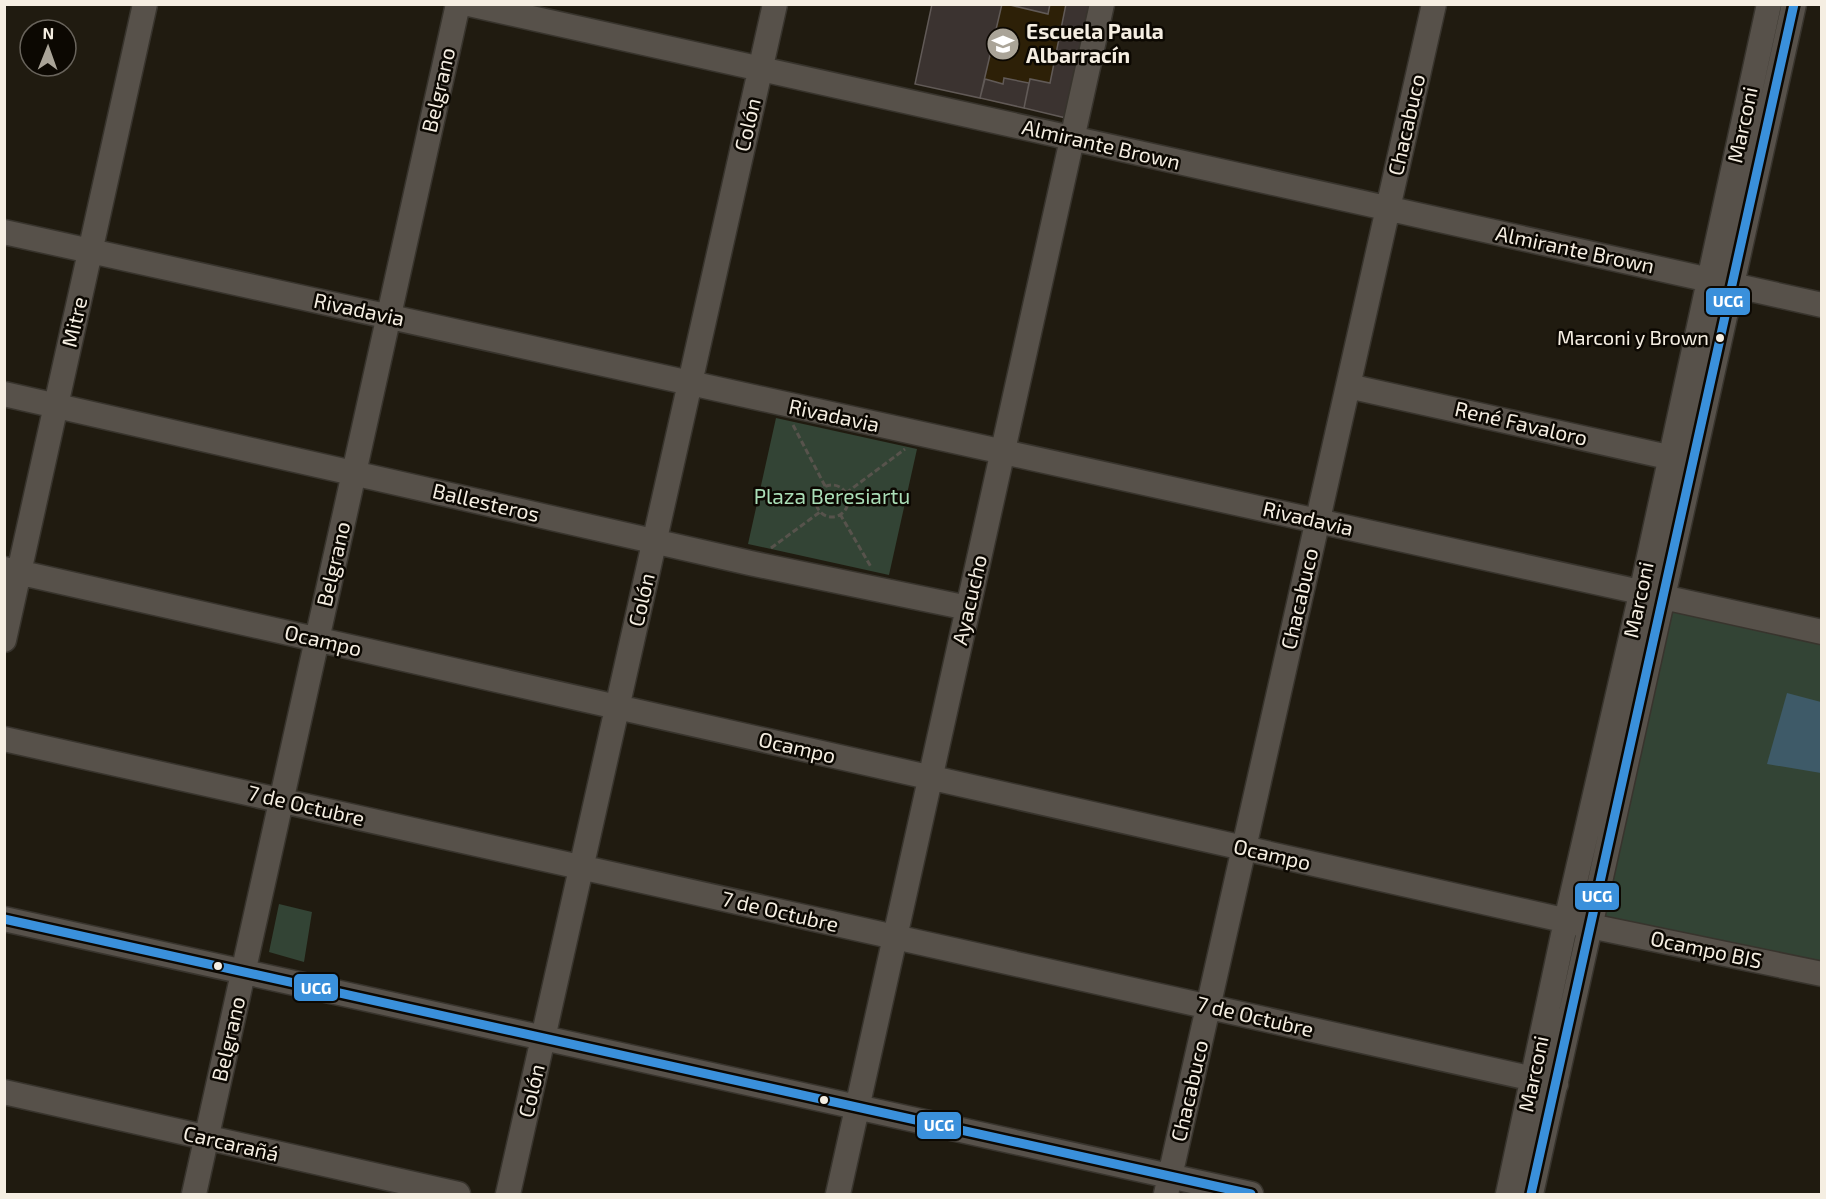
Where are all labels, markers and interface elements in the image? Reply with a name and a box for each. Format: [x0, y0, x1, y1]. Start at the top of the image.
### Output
north arrow [18, 18, 78, 78]
place label: Escuela Paula Albarracín [1026, 18, 1164, 67]
text: N [42, 23, 54, 42]
school or university icon: Escuela Paula Albarracín [985, 26, 1021, 62]
street label: Belgrano [416, 45, 459, 135]
street label: Chacabuco [1382, 71, 1429, 178]
street label: Marconi [1721, 84, 1762, 165]
street label: Colón [728, 95, 765, 154]
street label: Almirante Brown [1020, 113, 1183, 174]
street label: Almirante Brown [1494, 220, 1657, 278]
street label: Rivadavia [312, 287, 407, 330]
line badge: UCG [1705, 287, 1751, 316]
text: UCG [1713, 291, 1743, 310]
street label: Mitre [56, 294, 91, 349]
place label: Marconi y Brown [1557, 325, 1709, 349]
marker: Marconi y Brown [1714, 332, 1726, 344]
street label: Rivadavia [787, 393, 882, 436]
street label: René Favaloro [1453, 395, 1590, 450]
street label: Ballesteros [430, 477, 542, 526]
park label: Plaza Beresiartu [754, 483, 910, 508]
street label: Rivadavia [1261, 495, 1356, 540]
street label: Belgrano [311, 519, 354, 609]
street label: Chacabuco [1275, 545, 1322, 652]
street label: Ayacucho [946, 552, 991, 647]
street label: Marconi [1617, 559, 1658, 640]
street label: Colón [622, 570, 659, 629]
street label: Ocampo [282, 619, 364, 661]
street label: Ocampo [756, 726, 838, 768]
street label: 7 de Octubre [246, 779, 367, 830]
street label: Ocampo [1231, 833, 1313, 875]
line badge: UCG [1574, 882, 1620, 911]
street label: 7 de Octubre [720, 885, 841, 936]
text: UCG [1582, 886, 1612, 905]
street label: Ocampo BIS [1648, 925, 1764, 973]
unlabelled marker [212, 960, 224, 972]
line badge: UCG [293, 973, 339, 1002]
text: UCG [301, 978, 331, 997]
street label: 7 de Octubre [1195, 990, 1316, 1041]
street label: Belgrano [206, 994, 249, 1084]
street label: Marconi [1512, 1033, 1553, 1114]
street label: Chacabuco [1165, 1037, 1212, 1144]
street label: Colón [512, 1061, 549, 1120]
unlabelled marker [818, 1094, 830, 1106]
line badge: UCG [916, 1111, 962, 1140]
text: UCG [924, 1115, 954, 1134]
street label: Carcarañá [181, 1119, 281, 1166]

